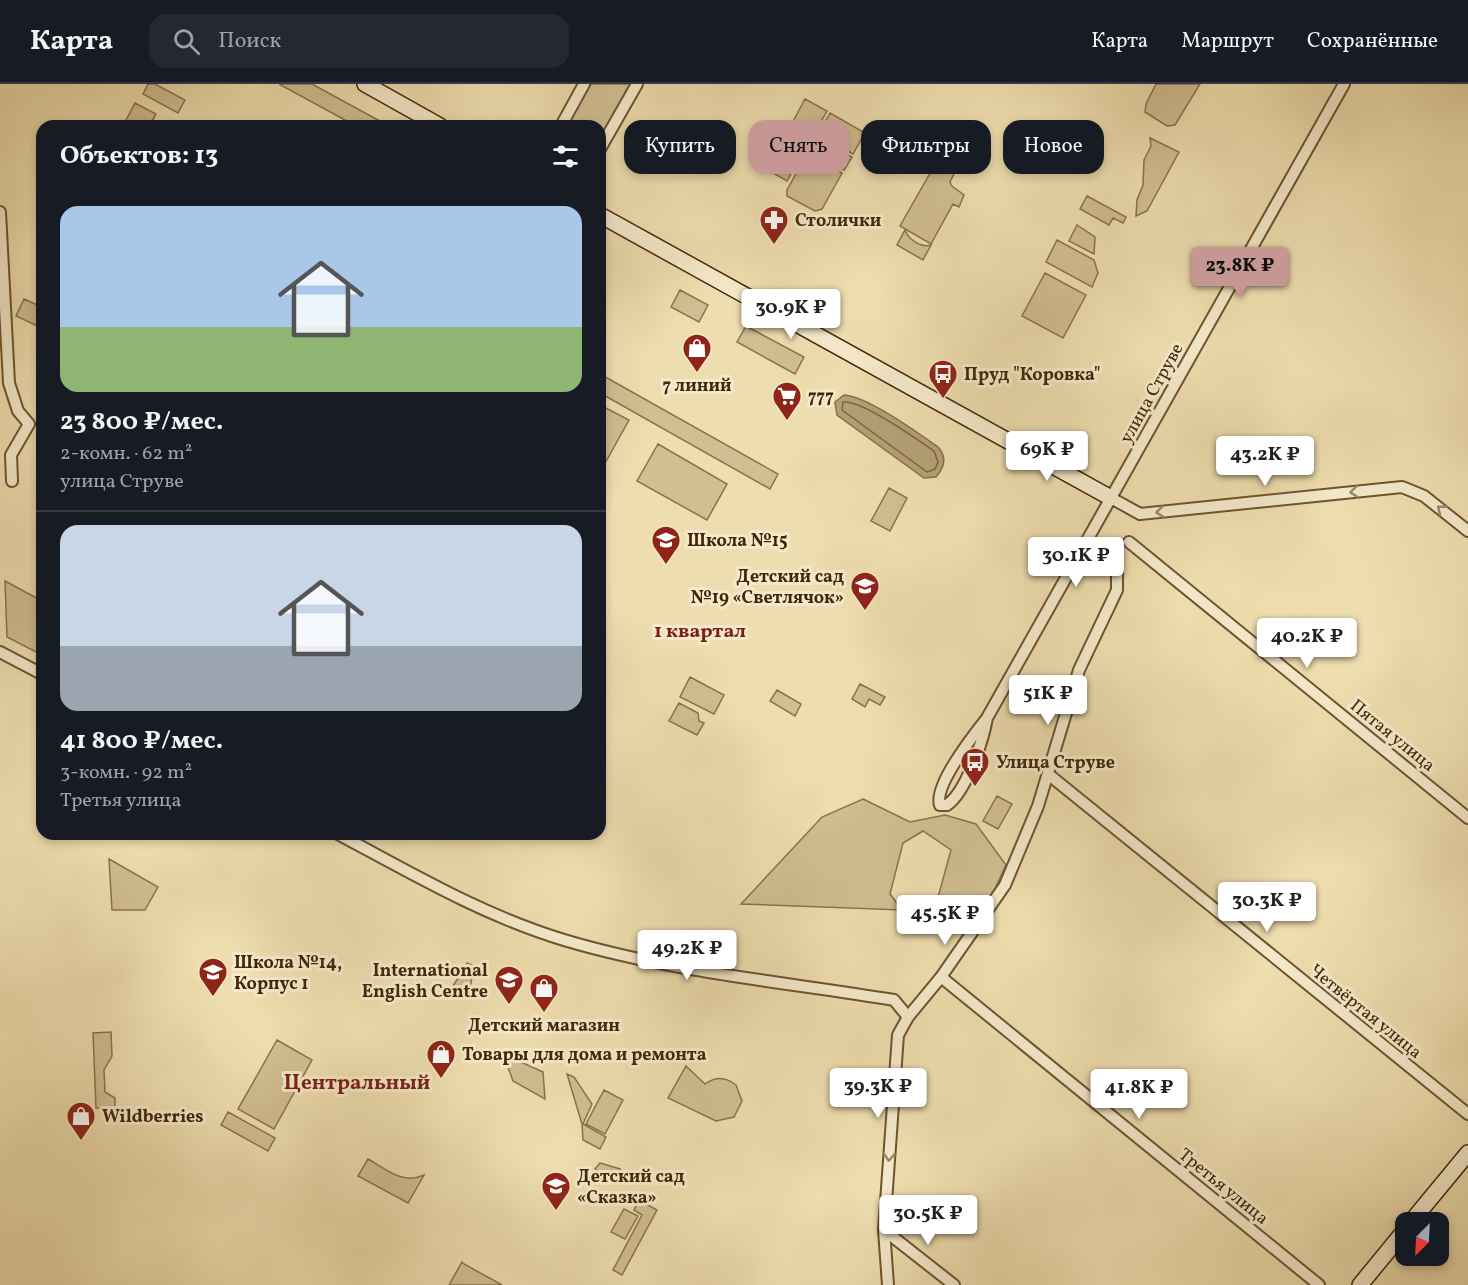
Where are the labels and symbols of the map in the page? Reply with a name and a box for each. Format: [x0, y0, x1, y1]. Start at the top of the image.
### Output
pharmacy icon: Столички [758, 204, 790, 246]
place label: Столички [795, 209, 881, 234]
pin: 23.8K ₽ [1185, 247, 1295, 298]
pin: 30.9K ₽ [736, 289, 846, 340]
shop icon: 7 линий [681, 332, 713, 374]
street label: улица Струве [1114, 339, 1190, 448]
bus stop icon: Пруд "Коровка" [927, 358, 959, 400]
place label: Пруд "Коровка" [964, 363, 1101, 388]
place label: 7 линий [662, 374, 732, 399]
supermarket icon: 777 [771, 380, 803, 422]
place label: 777 [808, 385, 834, 410]
pin: 69K ₽ [1005, 431, 1089, 482]
pin: 43.2K ₽ [1210, 436, 1320, 487]
one-way arrow [1349, 485, 1358, 498]
one-way arrow [1155, 505, 1164, 518]
one-way arrow [1436, 506, 1447, 517]
school or university icon: Школа №15 [650, 524, 682, 566]
place label: Школа №15 [687, 529, 788, 554]
pin: 30.1K ₽ [1021, 537, 1131, 588]
place label: Детский сад №19 «Светлячок» [691, 565, 844, 611]
school or university icon: Детский сад №19 «Светлячок» [849, 570, 881, 612]
district label: 1 квартал [654, 618, 746, 646]
pin: 40.2K ₽ [1252, 618, 1362, 669]
pin: 51K ₽ [1006, 675, 1090, 726]
street label: Пятая улица [1344, 694, 1440, 778]
bus stop icon: Улица Струве [959, 746, 991, 788]
place label: Улица Струве [996, 751, 1115, 776]
pin: 30.3K ₽ [1212, 882, 1322, 933]
pin: 45.5K ₽ [890, 895, 1000, 946]
pin: 49.2K ₽ [632, 930, 742, 981]
place label: Школа №14, Корпус 1 [234, 951, 342, 997]
school or university icon: Школа №14, Корпус 1 [197, 956, 229, 998]
place label: International English Centre [362, 959, 488, 1005]
street label: Четвёртая улица [1303, 959, 1427, 1065]
school or university icon: International English Centre [493, 964, 525, 1006]
shop icon: Детский магазин [528, 972, 560, 1014]
place label: Детский магазин [468, 1014, 620, 1039]
shop icon: Товары для дома и ремонта [425, 1038, 457, 1080]
place label: Товары для дома и ремонта [462, 1043, 707, 1068]
pin: 39.3K ₽ [823, 1068, 933, 1119]
district label: Центральный [284, 1069, 430, 1098]
pin: 41.8K ₽ [1084, 1069, 1194, 1120]
shop icon: Wildberries [65, 1100, 97, 1142]
place label: Wildberries [102, 1105, 203, 1130]
street label: Третья улица [1173, 1143, 1273, 1231]
one-way arrow [883, 1152, 896, 1161]
place label: Детский сад «Сказка» [577, 1165, 685, 1211]
school or university icon: Детский сад «Сказка» [540, 1170, 572, 1212]
pin: 30.5K ₽ [873, 1195, 983, 1246]
north arrow [1395, 1212, 1449, 1266]

